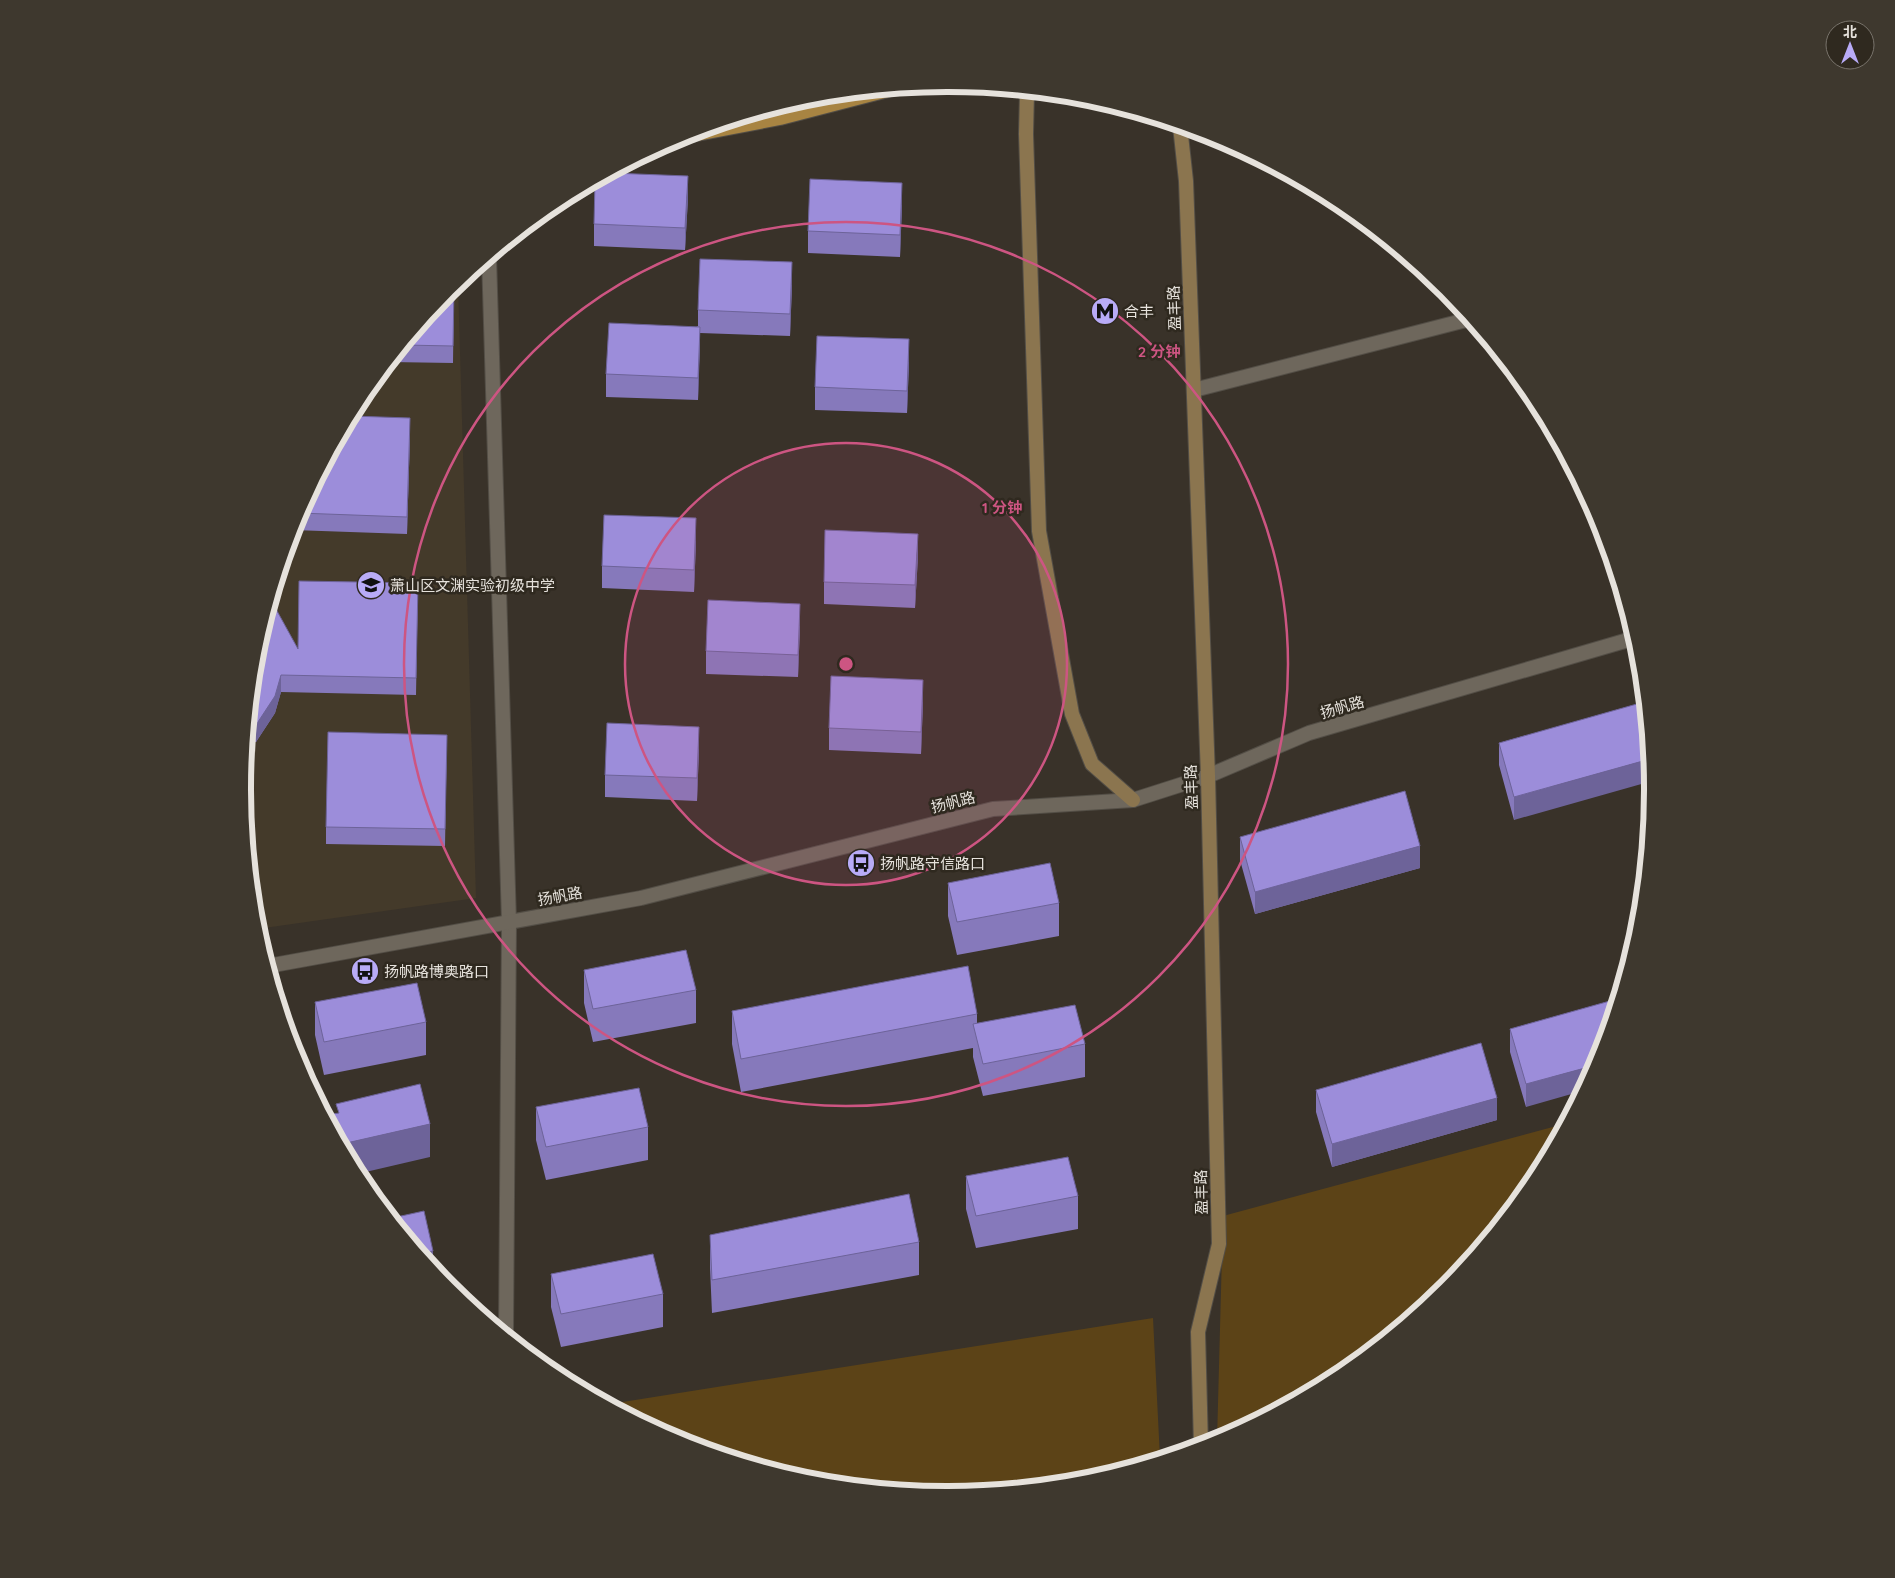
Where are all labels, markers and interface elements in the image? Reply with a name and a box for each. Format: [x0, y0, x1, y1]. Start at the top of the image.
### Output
north arrow [1825, 20, 1875, 70]
text: 北 [1843, 23, 1857, 41]
street label: 盈丰路 [1164, 285, 1184, 331]
metro station icon: 合丰 [1090, 296, 1120, 326]
place label: 合丰 [1124, 302, 1154, 321]
text: 2 分钟 [1138, 342, 1180, 361]
text: 1 分钟 [982, 498, 1022, 517]
school or university icon: 萧山区文渊实验初级中学 [356, 570, 386, 600]
place label: 萧山区文渊实验初级中学 [390, 576, 555, 595]
centre of rings [837, 655, 855, 673]
street label: 扬帆路 [1318, 692, 1366, 722]
street label: 盈丰路 [1181, 764, 1201, 810]
street label: 扬帆路 [929, 787, 977, 817]
bus stop icon: 扬帆路守信路口 [846, 848, 876, 878]
place label: 扬帆路守信路口 [880, 854, 985, 873]
street label: 扬帆路 [536, 883, 584, 909]
bus stop icon: 扬帆路博奥路口 [350, 956, 380, 986]
place label: 扬帆路博奥路口 [384, 962, 489, 981]
street label: 盈丰路 [1191, 1169, 1211, 1215]

